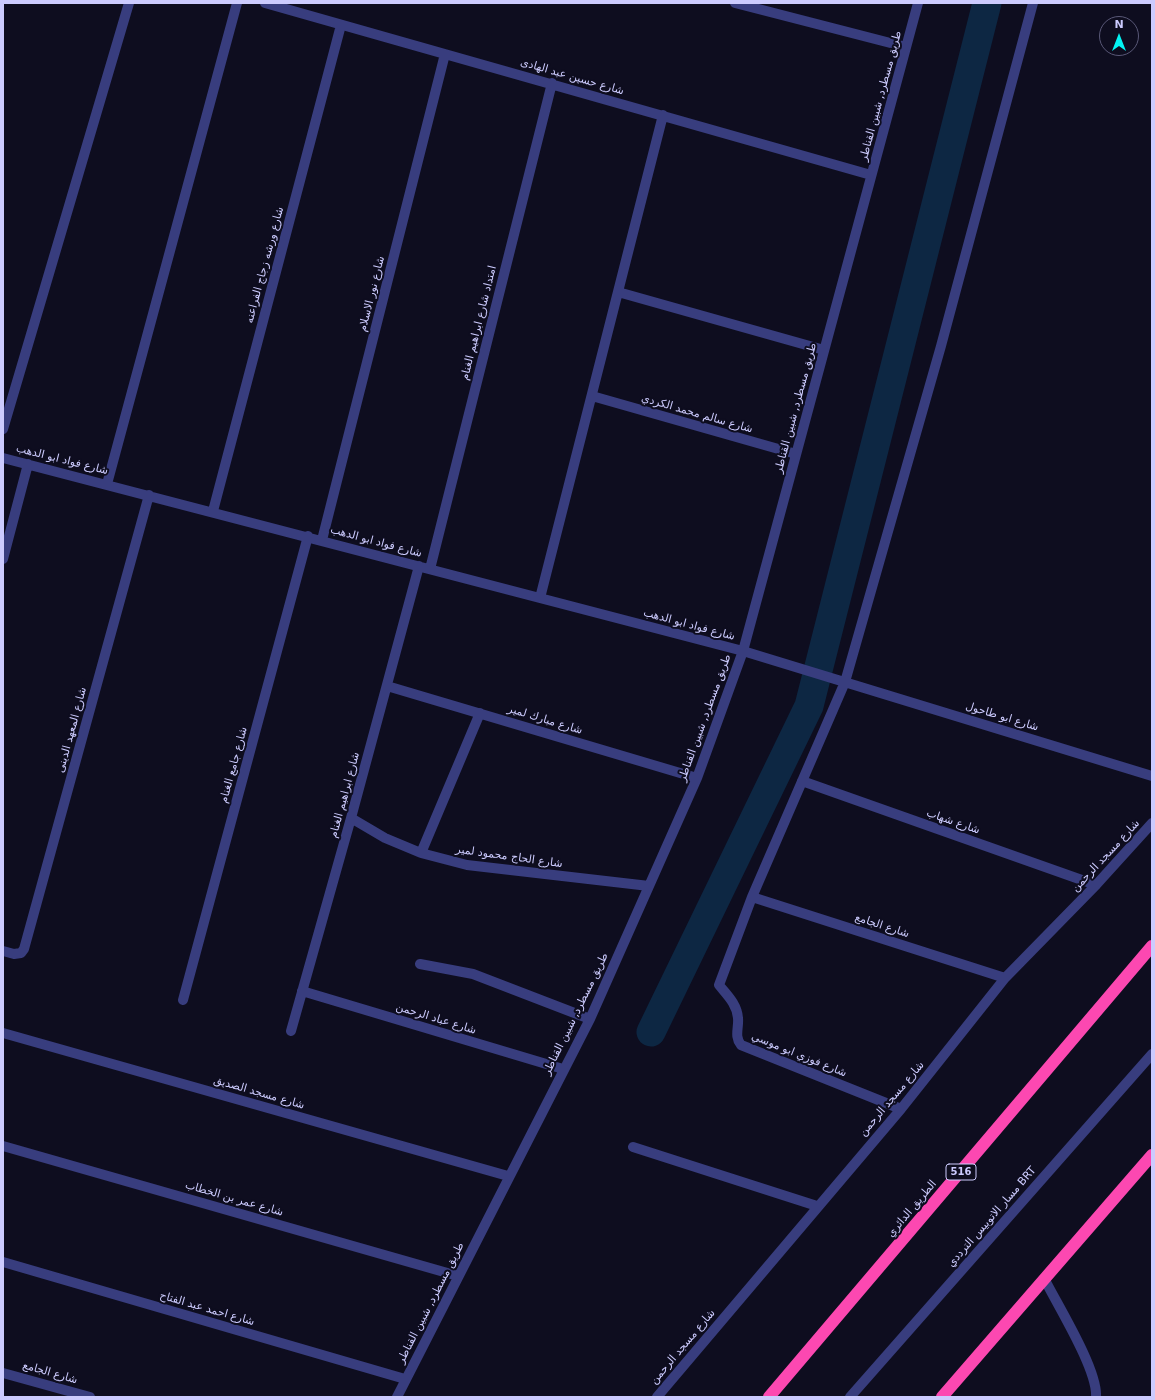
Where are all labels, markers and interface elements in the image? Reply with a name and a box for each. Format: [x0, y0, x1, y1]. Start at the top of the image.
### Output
north arrow [1099, 16, 1139, 56]
text: N [1114, 18, 1124, 31]
street label: طريق مسطرد, شبين القناطر [857, 29, 905, 163]
street label: شارع حسين عبد الهادى [519, 56, 625, 98]
street label: شارع ورشه زجاج الفراعنه [243, 205, 287, 325]
street label: شارع نور الاسلام [356, 255, 388, 333]
street label: امتداد شارع ابراهيم الغنام [458, 264, 500, 382]
street label: طريق مسطرد, شبين القناطر [772, 341, 820, 475]
street label: شارع سالم محمد الكردي [640, 392, 754, 436]
street label: شارع فواد ابو الدهب [15, 442, 109, 478]
street label: شارع فواد ابو الدهب [329, 523, 423, 561]
street label: شارع فواد ابو الدهب [642, 606, 736, 644]
street label: طريق مسطرد, شبين القناطر [676, 653, 734, 783]
street label: شارع المعهد الدينى [54, 686, 90, 774]
street label: شارع ابو طاحول [964, 700, 1040, 734]
street label: شارع مبارك لمير [506, 702, 584, 738]
street label: شارع جامع الغنام [217, 725, 251, 805]
street label: شارع ابراهيم الغنام [327, 751, 363, 839]
street label: شارع شهاب [924, 807, 982, 837]
street label: شارع مسجد الرحمن [1069, 817, 1143, 895]
street label: شارع الحاج محمود لمير [455, 843, 563, 871]
street label: شارع الجامع [853, 911, 911, 941]
street label: طريق مسطرد, شبين القناطر [541, 951, 611, 1077]
street label: شارع عباد الرحمن [394, 1000, 478, 1038]
street label: شارع فوزي ابو موسي [749, 1030, 849, 1080]
street label: شارع مسجد الرحمن [857, 1059, 927, 1139]
street label: شارع مسجد الصديق [212, 1074, 306, 1112]
street label: مسار الاتوبيس الترددي BRT [945, 1164, 1039, 1270]
road number: 516 [946, 1164, 976, 1180]
street label: الطريق الدائري [884, 1178, 940, 1240]
street label: شارع عمر بن الخطاب [183, 1179, 285, 1219]
street label: طريق مسطرد, شبين القناطر [395, 1240, 467, 1366]
street label: شارع احمد عبد الفتاح [158, 1289, 256, 1329]
street label: شارع مسجد الرحمن [648, 1307, 718, 1387]
street label: شارع الجامع [21, 1359, 79, 1387]

